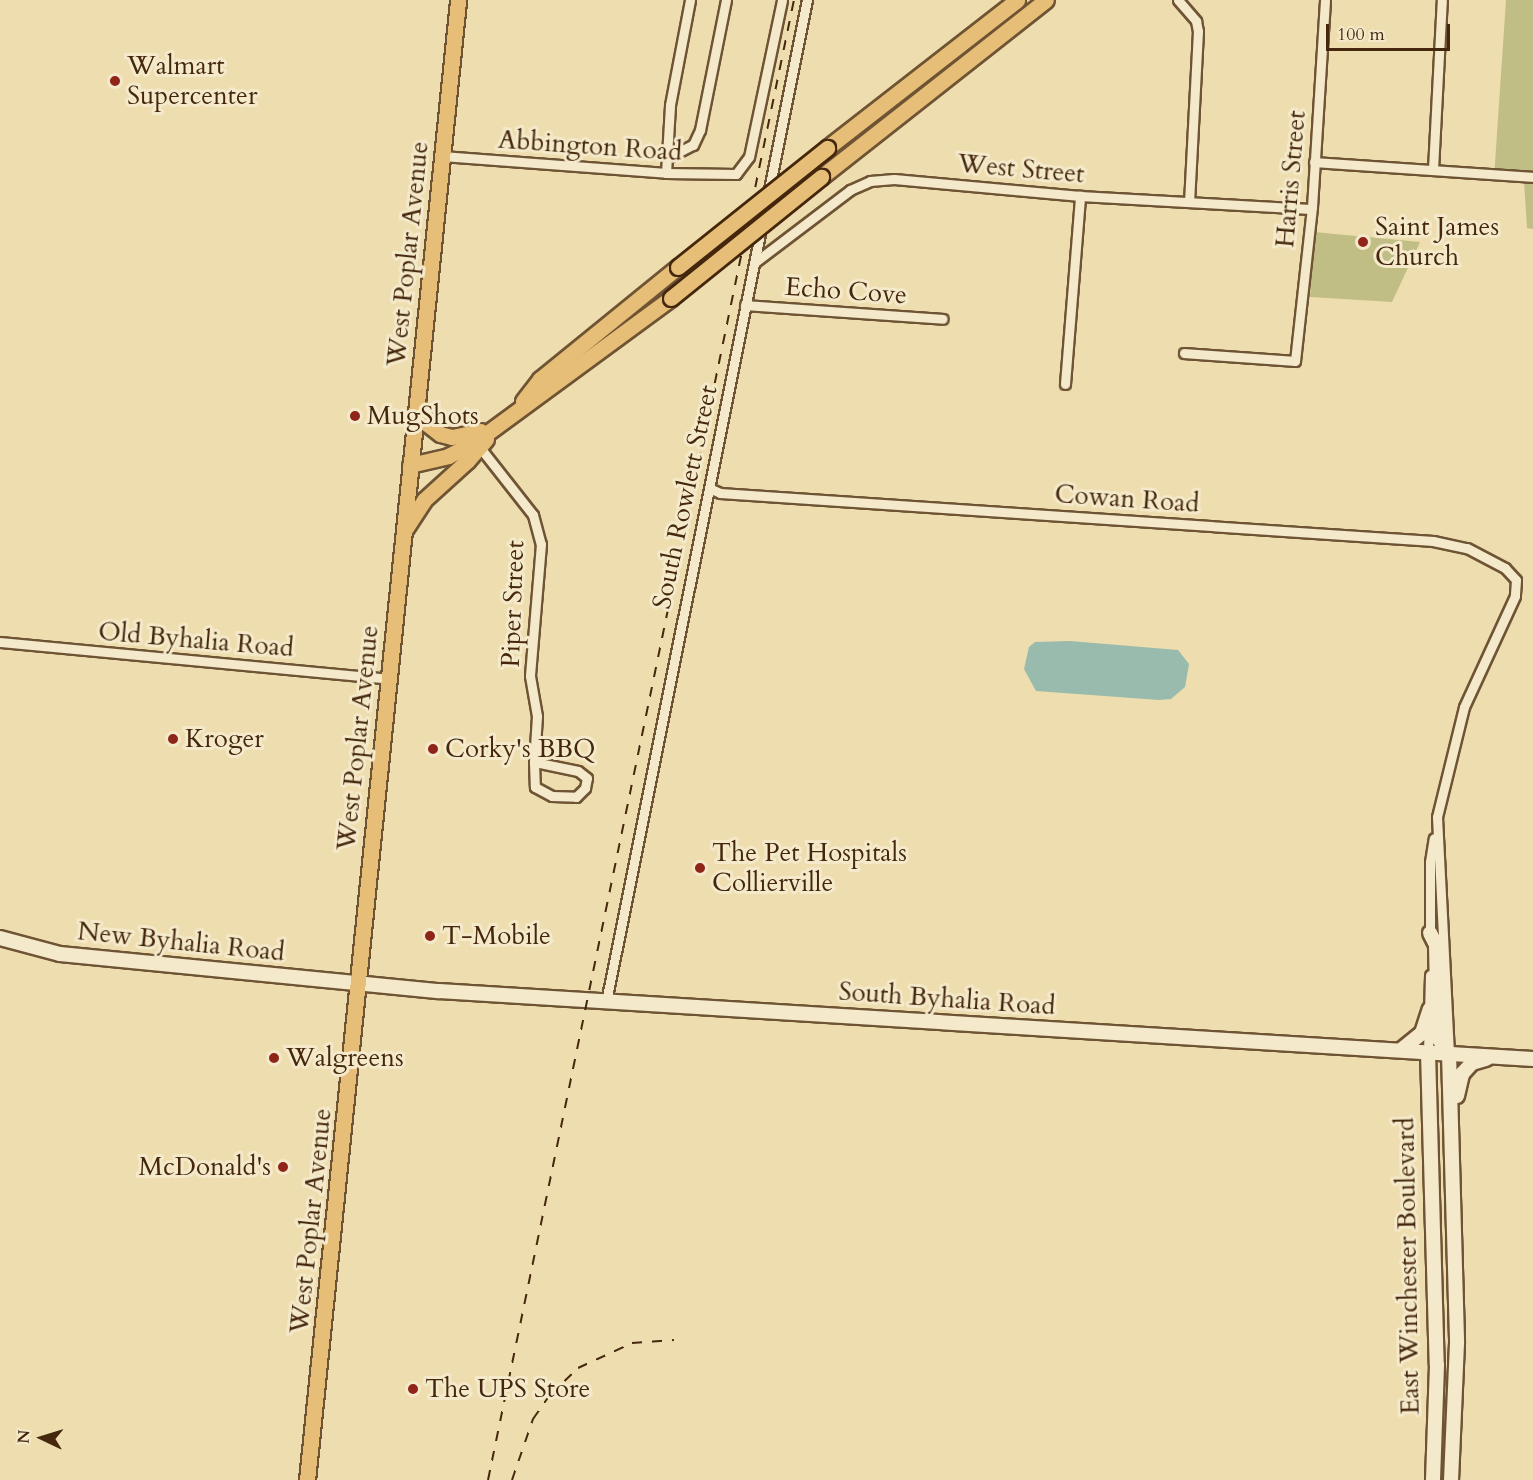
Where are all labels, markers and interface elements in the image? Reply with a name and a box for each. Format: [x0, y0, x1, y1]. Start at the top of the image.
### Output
scale bar [1329, 12, 1454, 50]
text: 100 m [1337, 22, 1385, 47]
place label: Walmart Supercenter [127, 50, 257, 112]
marker: Walmart Supercenter [108, 74, 122, 88]
street label: Harris Street [1269, 109, 1313, 249]
street label: Abbington Road [497, 124, 683, 168]
street label: West Poplar Avenue [381, 140, 435, 368]
street label: West Street [956, 148, 1086, 190]
place label: Saint James Church [1375, 211, 1499, 272]
marker: Saint James Church [1356, 235, 1370, 249]
street label: Echo Cove [784, 271, 908, 311]
street label: South Rowlett Street [646, 382, 724, 612]
place label: MugShots [367, 400, 479, 432]
marker: MugShots [348, 409, 362, 423]
street label: Cowan Road [1054, 478, 1200, 520]
street label: Piper Street [495, 540, 531, 668]
street label: Old Byhalia Road [97, 616, 295, 664]
street label: West Poplar Avenue [331, 624, 385, 852]
place label: Kroger [185, 723, 264, 755]
marker: Kroger [166, 732, 180, 746]
place label: Corky's BBQ [445, 733, 595, 765]
marker: Corky's BBQ [426, 742, 440, 756]
place label: The Pet Hospitals Collierville [712, 837, 907, 898]
marker: The Pet Hospitals Collierville [693, 861, 707, 875]
street label: New Byhalia Road [76, 916, 286, 968]
place label: T-Mobile [442, 920, 551, 952]
marker: T-Mobile [423, 929, 437, 943]
street label: South Byhalia Road [838, 976, 1056, 1022]
place label: Walgreens [286, 1042, 404, 1074]
marker: Walgreens [267, 1051, 281, 1065]
street label: West Poplar Avenue [284, 1107, 338, 1335]
street label: East Winchester Boulevard [1390, 1117, 1426, 1415]
place label: McDonald's [138, 1151, 271, 1183]
marker: McDonald's [276, 1160, 290, 1174]
place label: The UPS Store [425, 1373, 590, 1405]
marker: The UPS Store [406, 1382, 420, 1396]
north arrow [12, 1408, 72, 1468]
text: N [13, 1429, 36, 1444]

